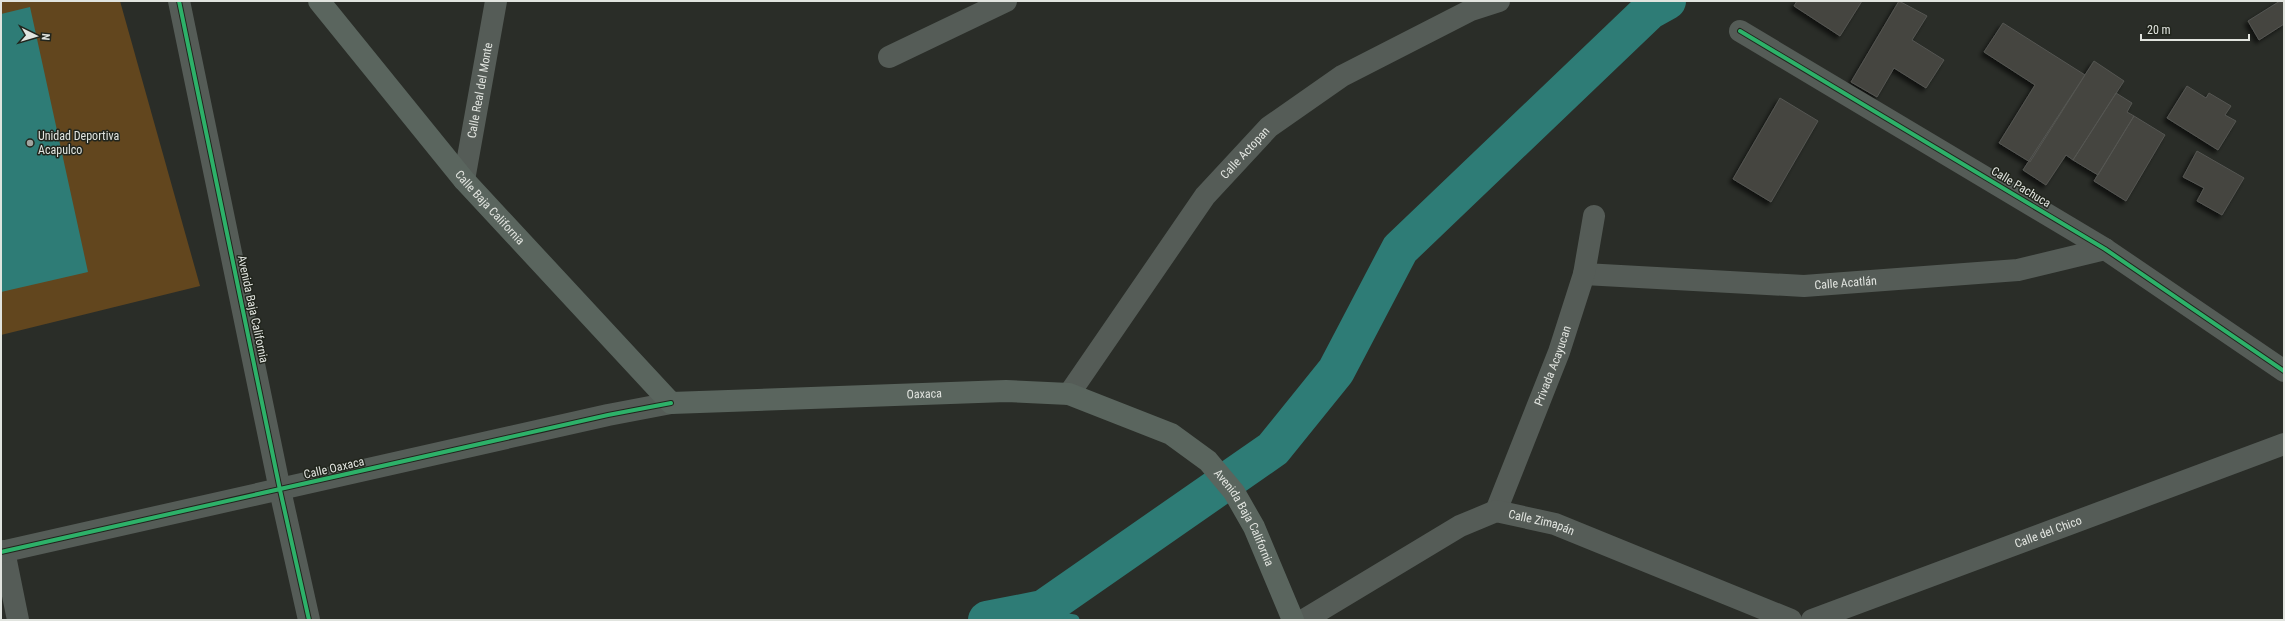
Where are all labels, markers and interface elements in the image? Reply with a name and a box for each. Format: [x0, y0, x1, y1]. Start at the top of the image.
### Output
north arrow [16, 16, 56, 56]
scale bar [2141, 16, 2249, 42]
text: 20 m [2147, 23, 2171, 37]
text: N [39, 33, 52, 41]
street label: Calle Real del Monte [465, 41, 496, 139]
street label: Calle Actopan [1217, 124, 1273, 182]
place label: Unidad Deportiva Acapulco [38, 129, 119, 157]
marker: Unidad Deportiva Acapulco [25, 138, 35, 148]
street label: Calle Pachuca [1989, 164, 2054, 210]
street label: Calle Baja California [452, 168, 528, 248]
street label: Avenida Baja California [235, 254, 271, 364]
street label: Calle Acatlán [1814, 274, 1877, 292]
street label: Privada Acayucan [1531, 324, 1574, 408]
street label: Oaxaca [906, 386, 942, 402]
street label: Calle Oaxaca [302, 454, 366, 482]
street label: Avenida Baja California [1211, 466, 1277, 569]
street label: Calle Zimapán [1507, 507, 1577, 538]
street label: Calle del Chico [2013, 513, 2084, 551]

